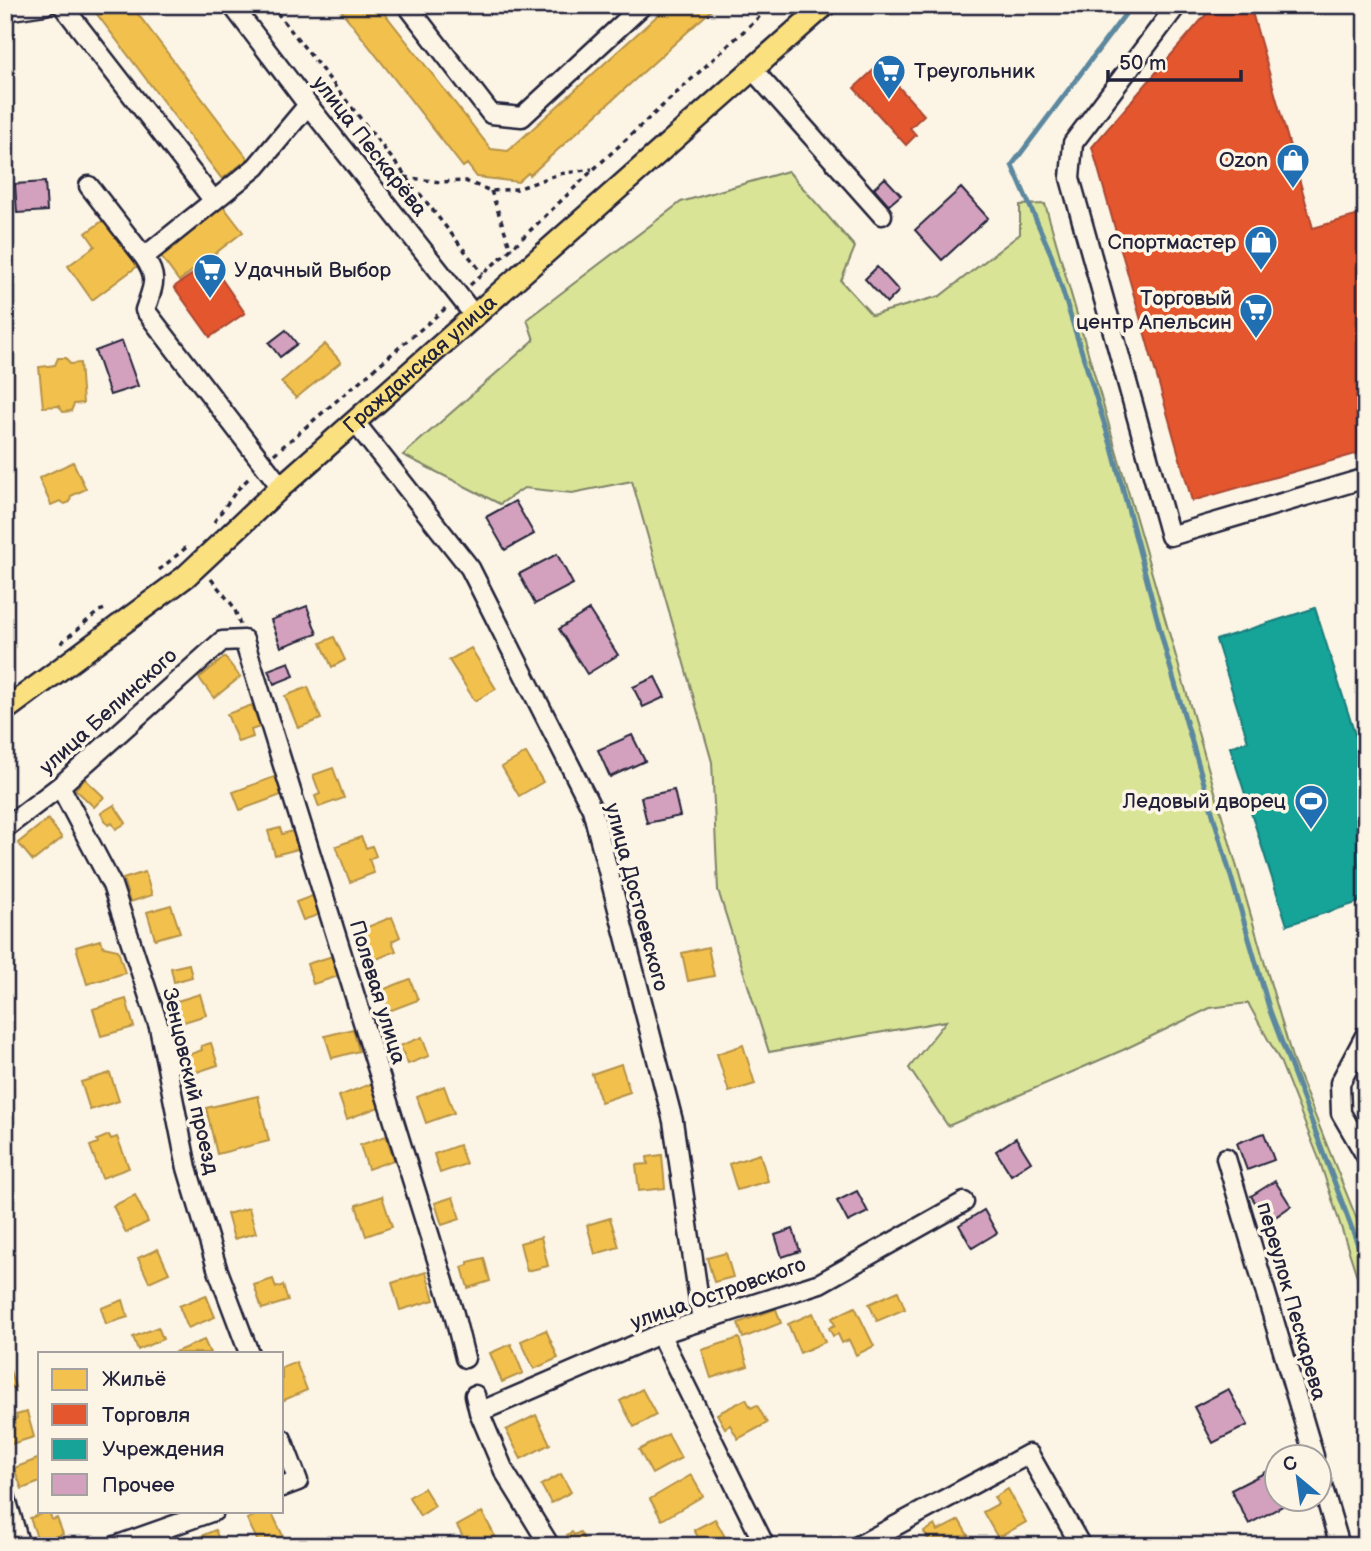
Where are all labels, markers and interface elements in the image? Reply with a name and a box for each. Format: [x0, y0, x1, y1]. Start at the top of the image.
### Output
scale bar [1108, 38, 1242, 82]
text: 50 m [1119, 51, 1166, 76]
supermarket icon: Треугольник [870, 52, 908, 101]
place label: Треугольник [914, 59, 1035, 84]
street label: улица Пескарёва [307, 71, 433, 222]
shop icon: Ozon [1274, 141, 1312, 190]
place label: Ozon [1219, 148, 1268, 173]
shop icon: Спортмастер [1242, 223, 1280, 272]
place label: Спортмастер [1108, 230, 1236, 255]
supermarket icon: Удачный Выбор [191, 251, 229, 300]
place label: Удачный Выбор [234, 258, 391, 283]
place label: Торговый центр Апельсин [1076, 286, 1232, 335]
street label: Гражданская улица [338, 289, 503, 439]
supermarket icon: Торговый центр Апельсин [1237, 291, 1275, 340]
street label: улица Белинского [34, 643, 182, 780]
sports icon: Ледовый дворец [1292, 782, 1330, 831]
place label: Ледовый дворец [1122, 789, 1286, 814]
street label: улица Достоевского [599, 800, 674, 994]
street label: Полевая улица [344, 917, 411, 1068]
street label: Зенцовский проезд [157, 985, 224, 1177]
street label: переулок Пескарева [1251, 1199, 1332, 1404]
street label: улица Островского [627, 1252, 809, 1335]
legend [38, 1352, 284, 1512]
text: Жильё [102, 1367, 166, 1392]
text: Торговля [102, 1403, 190, 1428]
text: Учреждения [102, 1437, 224, 1462]
north arrow [1262, 1442, 1332, 1512]
text: С [1279, 1451, 1302, 1478]
text: Прочее [102, 1473, 175, 1498]

